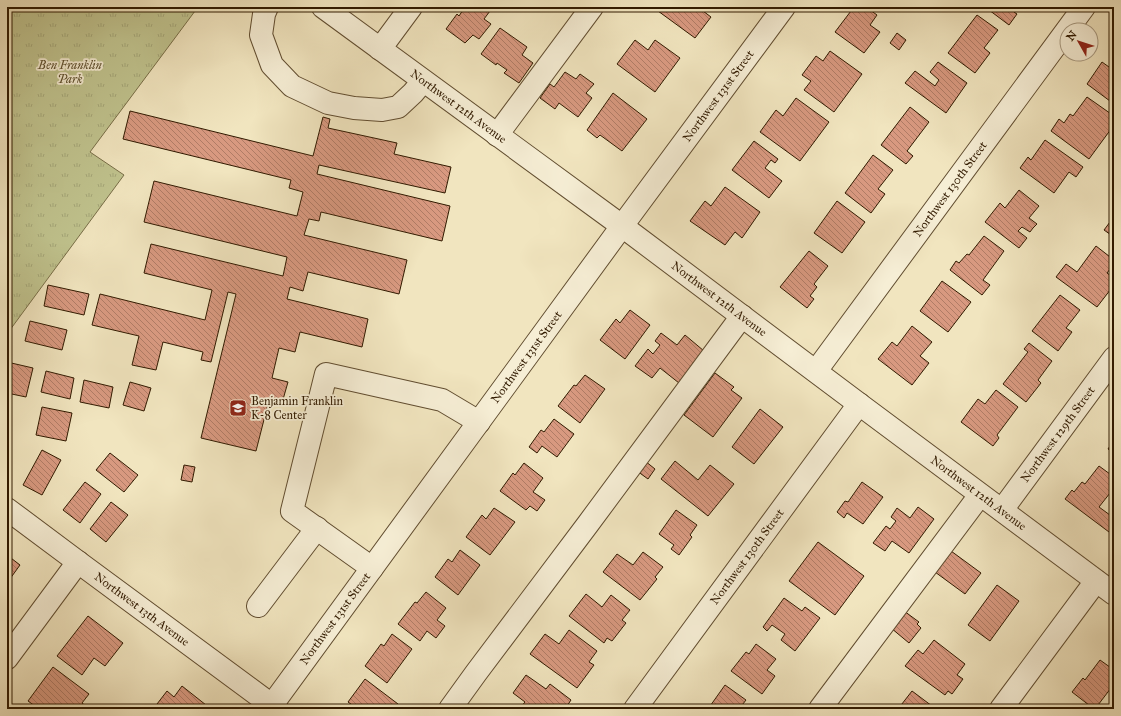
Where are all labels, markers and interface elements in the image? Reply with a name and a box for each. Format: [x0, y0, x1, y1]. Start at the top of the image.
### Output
north arrow [1059, 22, 1099, 62]
text: N [1064, 28, 1080, 44]
street label: Northwest 131st Street [680, 47, 757, 145]
park label: Ben Franklin Park [37, 58, 103, 86]
street label: Northwest 12th Avenue [408, 66, 509, 146]
street label: Northwest 130th Street [910, 138, 990, 240]
street label: Northwest 12th Avenue [669, 259, 769, 339]
street label: Northwest 131st Street [488, 308, 565, 406]
street label: Northwest 129th Street [1018, 383, 1098, 485]
place label: Benjamin Franklin K-8 Center [251, 394, 344, 422]
school or university icon: Benjamin Franklin K-8 Center [228, 398, 248, 418]
street label: Northwest 12th Avenue [928, 453, 1029, 533]
street label: Northwest 130th Street [707, 505, 787, 607]
street label: Northwest 131st Street [297, 569, 374, 667]
street label: Northwest 13th Avenue [92, 570, 192, 649]

